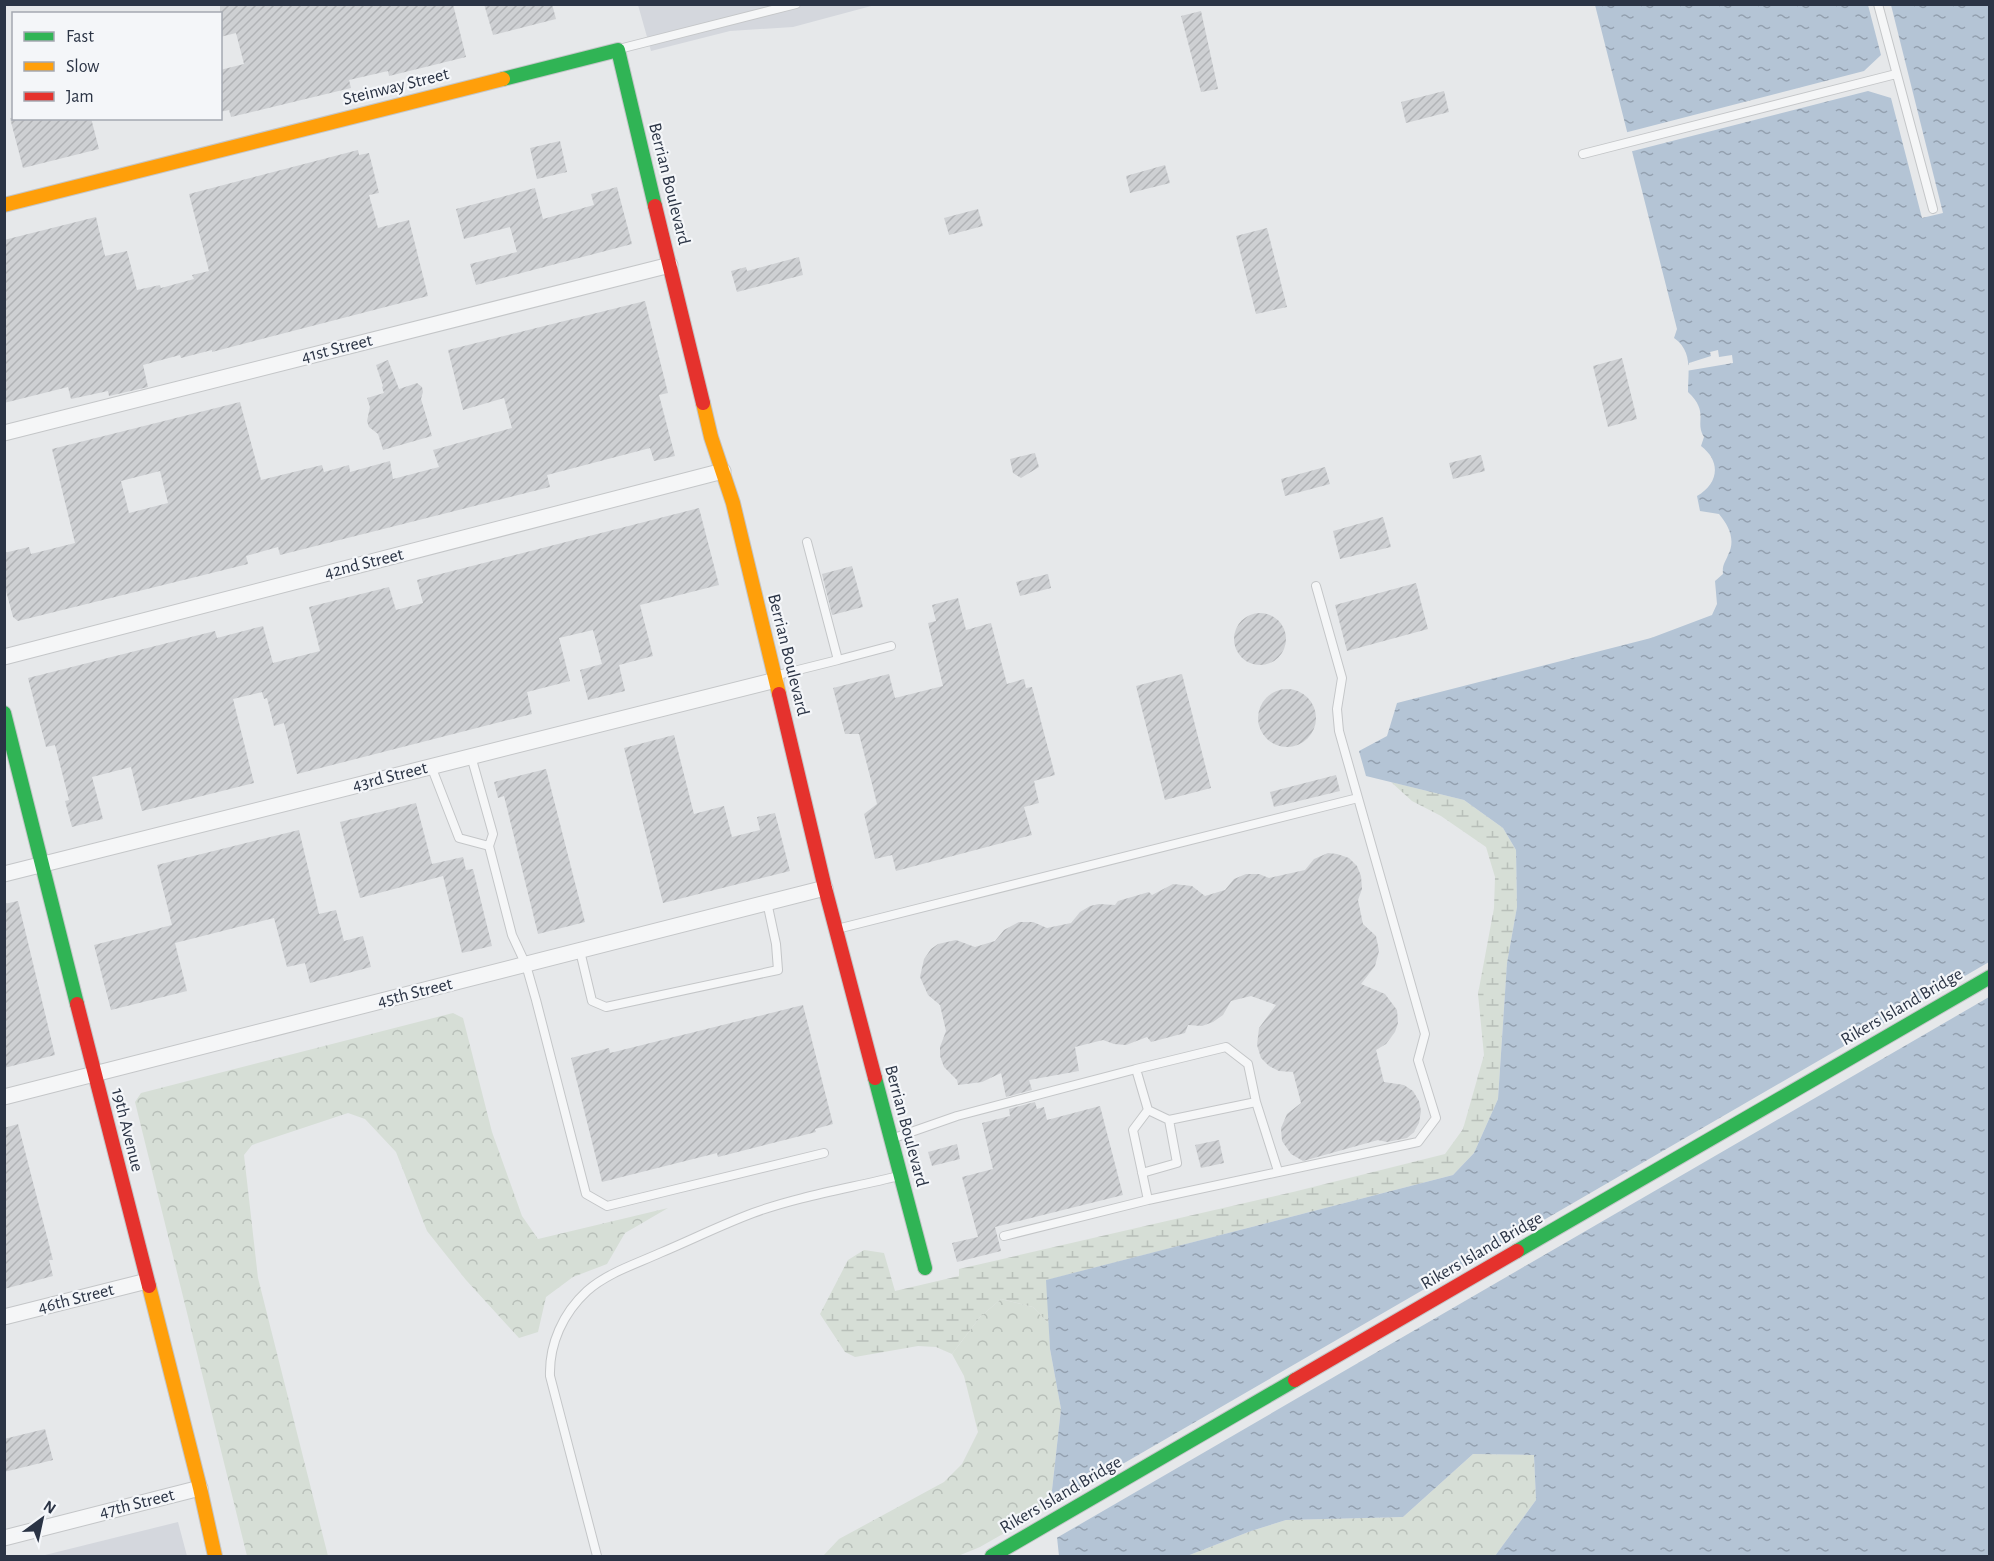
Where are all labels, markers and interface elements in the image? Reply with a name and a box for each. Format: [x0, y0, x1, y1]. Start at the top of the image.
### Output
legend [12, 12, 222, 120]
text: Fast [66, 28, 94, 46]
text: Slow [66, 58, 99, 76]
street label: Steinway Street [341, 65, 451, 109]
text: Jam [66, 88, 94, 106]
street label: Berrian Boulevard [645, 121, 693, 247]
street label: 41st Street [300, 331, 375, 367]
street label: 42nd Street [323, 545, 406, 583]
street label: Berrian Boulevard [764, 592, 812, 718]
street label: 43rd Street [351, 759, 430, 795]
street label: Rikers Island Bridge [1838, 965, 1966, 1049]
street label: 45th Street [376, 975, 455, 1011]
street label: Berrian Boulevard [881, 1063, 931, 1189]
street label: 19th Avenue [108, 1086, 146, 1174]
street label: Rikers Island Bridge [1418, 1209, 1546, 1293]
street label: 46th Street [36, 1281, 116, 1317]
street label: Rikers Island Bridge [997, 1453, 1125, 1537]
street label: 47th Street [98, 1486, 177, 1522]
north arrow [12, 1489, 72, 1549]
text: N [41, 1498, 59, 1517]

